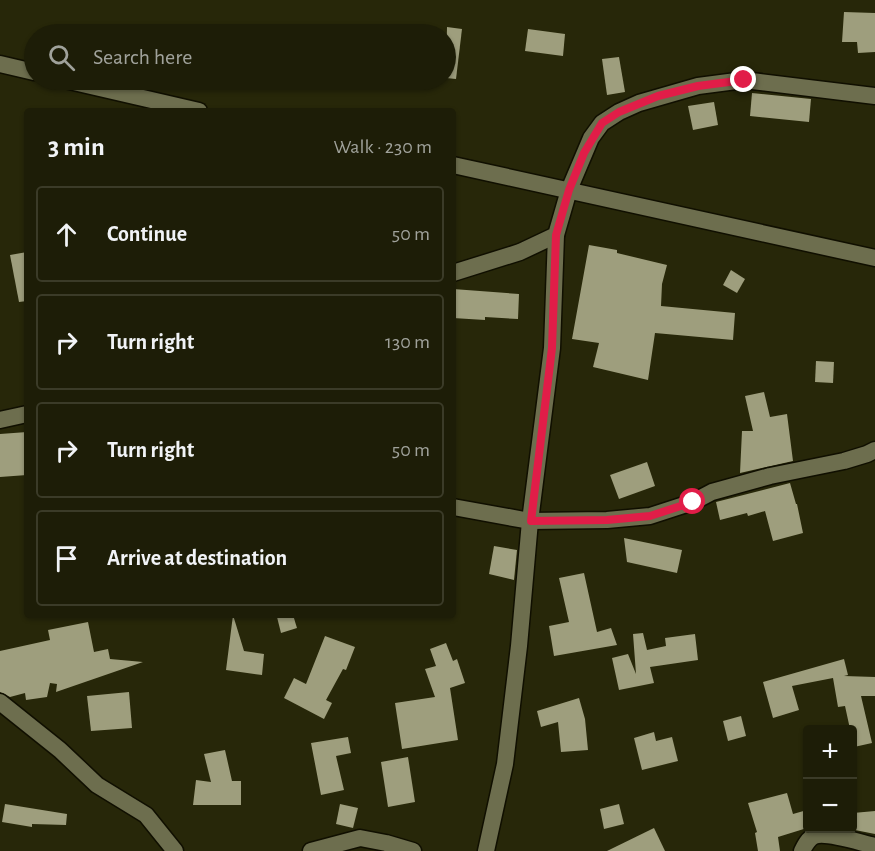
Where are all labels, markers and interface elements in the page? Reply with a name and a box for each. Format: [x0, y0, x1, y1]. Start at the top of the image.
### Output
search box [24, 24, 456, 90]
icon: search [45, 41, 78, 74]
text: Search here [93, 46, 192, 68]
route end [730, 66, 756, 92]
text: 3 min [48, 134, 105, 160]
text: Walk · 230 m [334, 137, 432, 157]
icon: ahead [50, 218, 83, 251]
text: Continue [107, 223, 187, 245]
text: 50 m [392, 224, 430, 244]
icon: right [50, 326, 83, 359]
text: Turn right [107, 331, 194, 353]
text: 130 m [385, 332, 430, 352]
icon: right [50, 434, 83, 467]
text: Turn right [107, 439, 194, 461]
text: 50 m [392, 440, 430, 460]
route start [679, 488, 705, 514]
icon: arrive [50, 542, 83, 575]
text: Arrive at destination [107, 547, 287, 569]
map controls [803, 725, 857, 833]
button: + [803, 725, 857, 779]
button: − [803, 779, 857, 833]

